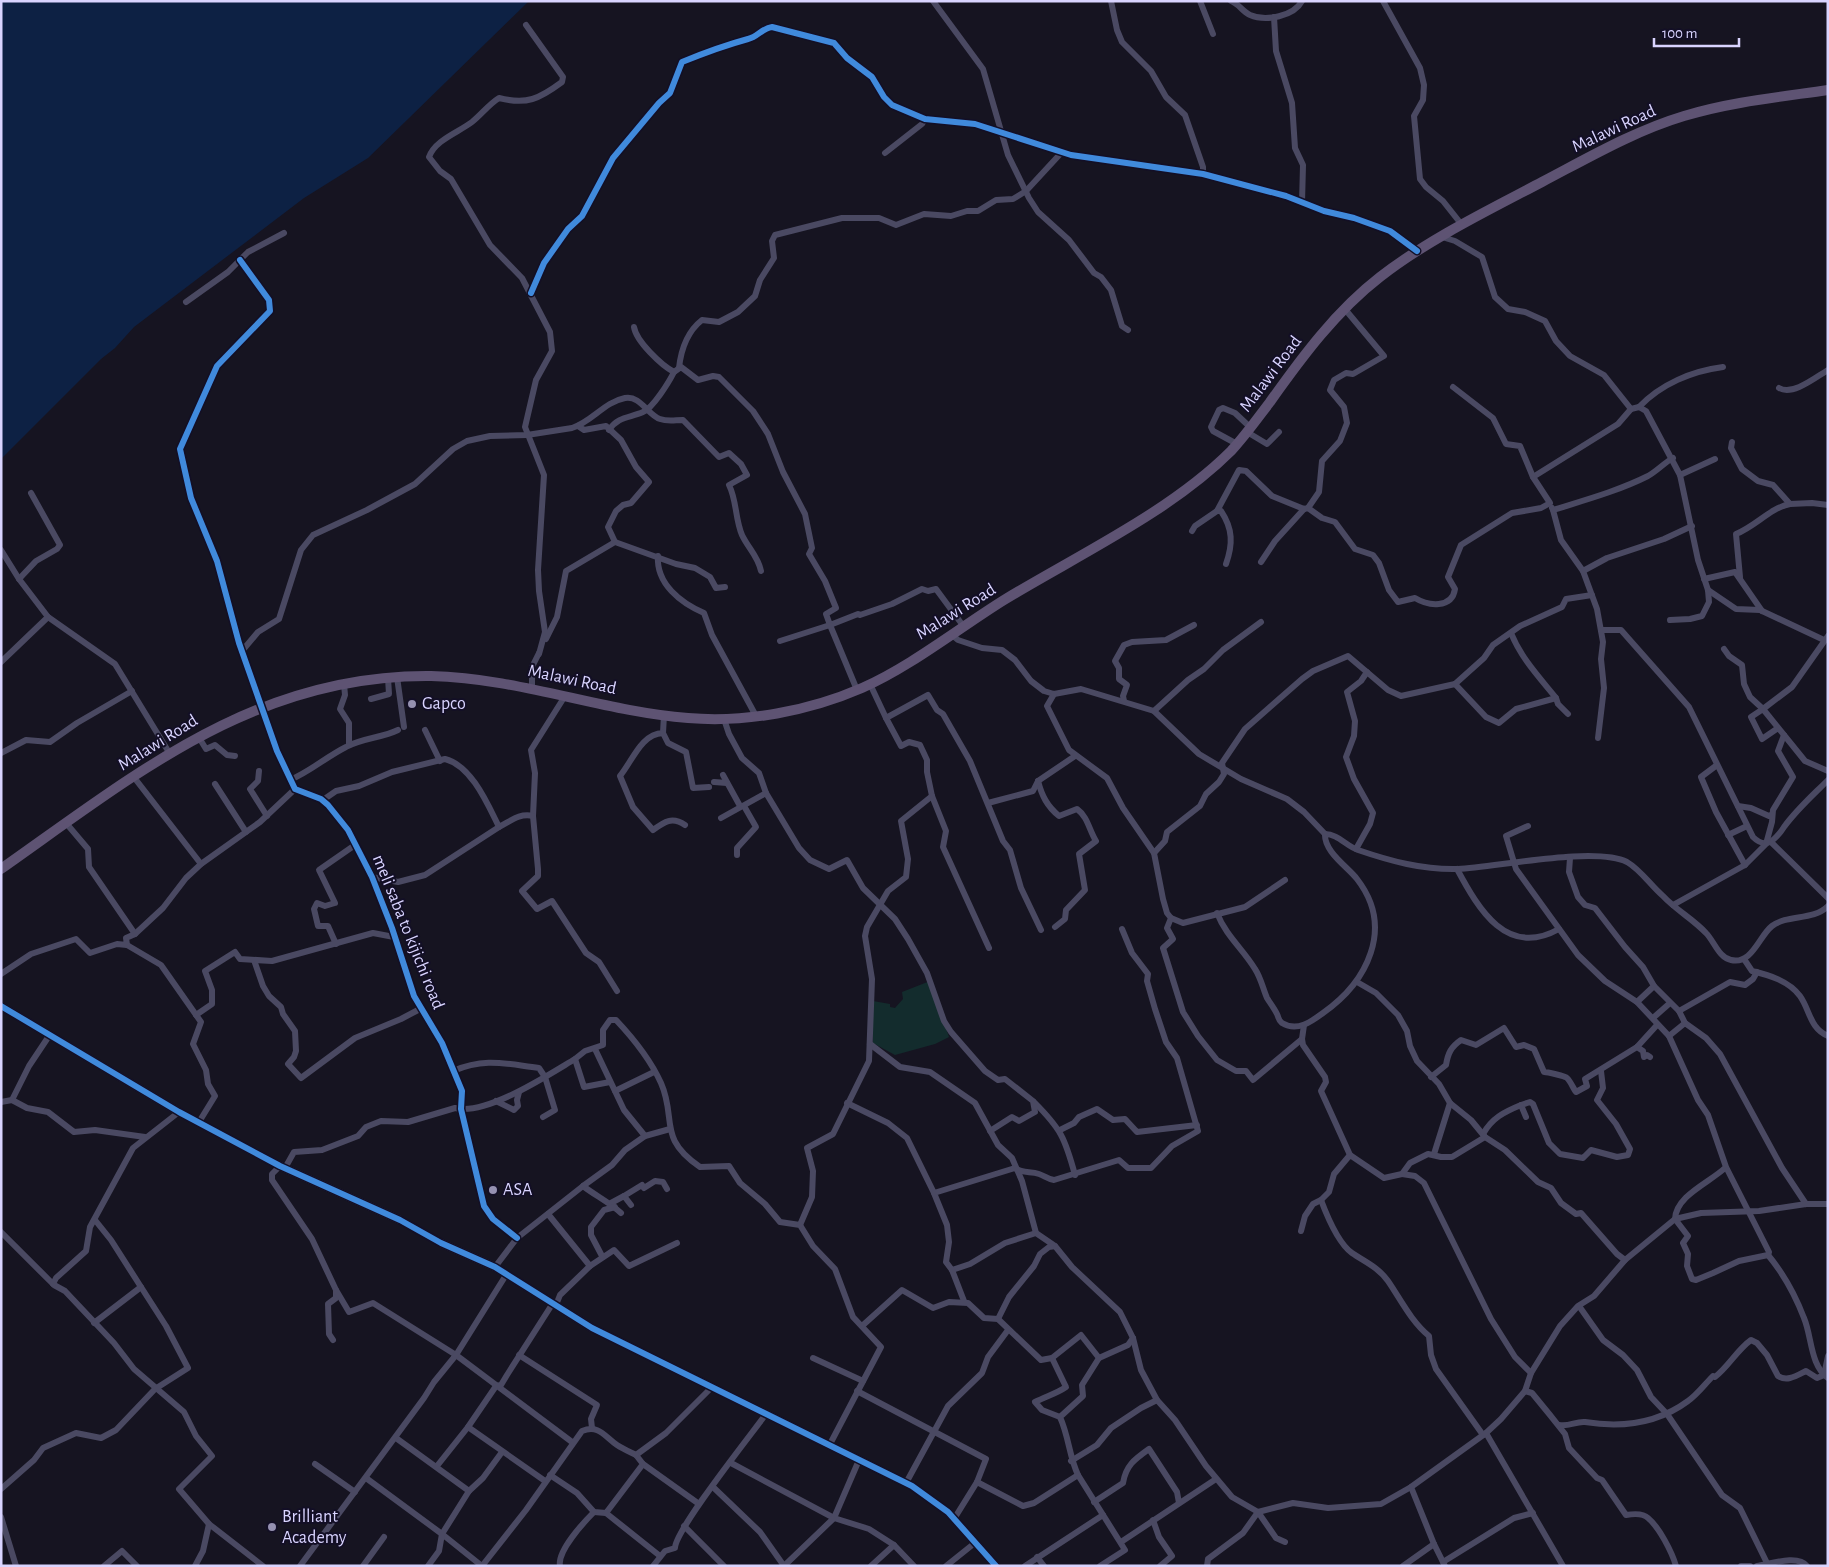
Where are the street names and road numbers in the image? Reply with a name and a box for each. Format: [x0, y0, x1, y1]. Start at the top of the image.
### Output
street label: Malawi Road [1569, 102, 1659, 156]
street label: Malawi Road [1237, 333, 1305, 415]
street label: Malawi Road [913, 580, 999, 644]
street label: Malawi Road [526, 662, 618, 698]
street label: Malawi Road [115, 711, 201, 775]
street label: meli saba to kijichi road [369, 852, 447, 1012]

